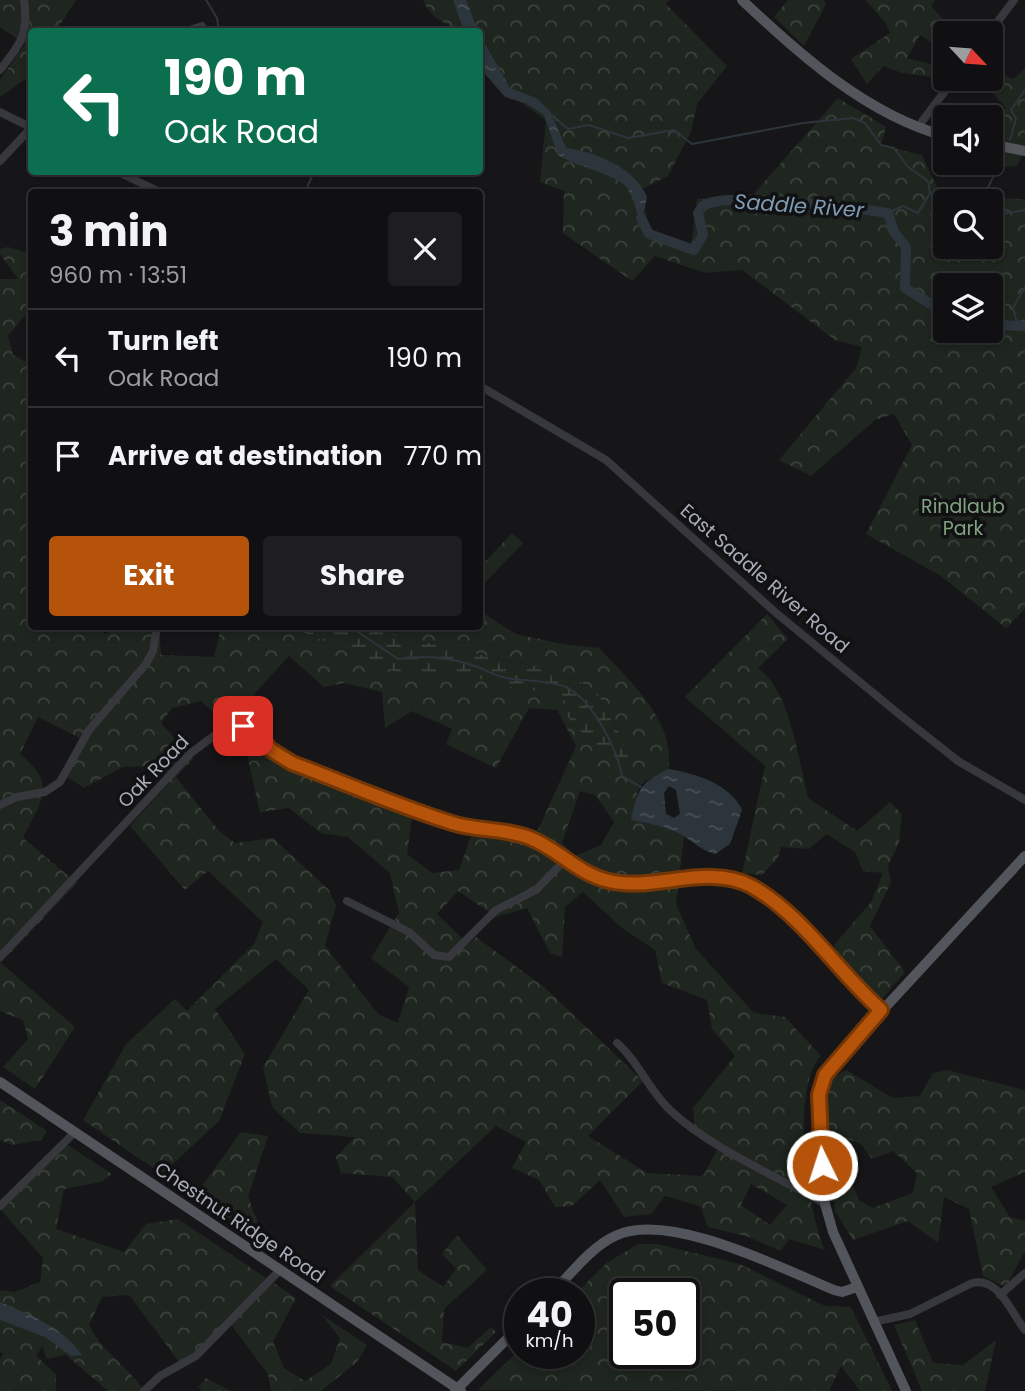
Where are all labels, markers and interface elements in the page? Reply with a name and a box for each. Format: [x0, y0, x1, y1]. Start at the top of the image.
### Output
north arrow [933, 21, 1003, 91]
map controls [933, 21, 1003, 343]
text: 190 m [164, 44, 307, 112]
icon: left [49, 56, 140, 147]
button: sound [933, 105, 1003, 175]
text: Oak Road [164, 109, 319, 154]
water label: Saddle River [733, 187, 866, 225]
button: search [933, 189, 1003, 259]
text: 3 min [49, 202, 169, 261]
button: close [388, 212, 462, 286]
text: 960 m · 13:51 [49, 259, 187, 291]
button: layers [933, 273, 1003, 343]
text: Turn left [108, 323, 219, 359]
icon: left [49, 339, 87, 377]
text: 190 m [387, 340, 462, 376]
text: Oak Road [108, 362, 219, 394]
icon: arrive [49, 437, 87, 475]
text: Arrive at destination [108, 438, 383, 474]
text: 770 m [404, 438, 482, 474]
park label: Rindlaub Park [921, 493, 1005, 542]
street label: East Saddle River Road [674, 497, 855, 659]
button: Exit [49, 536, 249, 616]
button: Share [263, 536, 462, 616]
pin [213, 696, 273, 756]
icon: arrive [224, 707, 262, 745]
street label: Oak Road [112, 729, 195, 814]
position arrow [785, 1128, 859, 1202]
street label: Chestnut Ridge Road [149, 1155, 330, 1290]
speed limit sign: 50 [609, 1278, 700, 1369]
text: 40 [526, 1290, 573, 1339]
text: km/h [526, 1328, 573, 1353]

